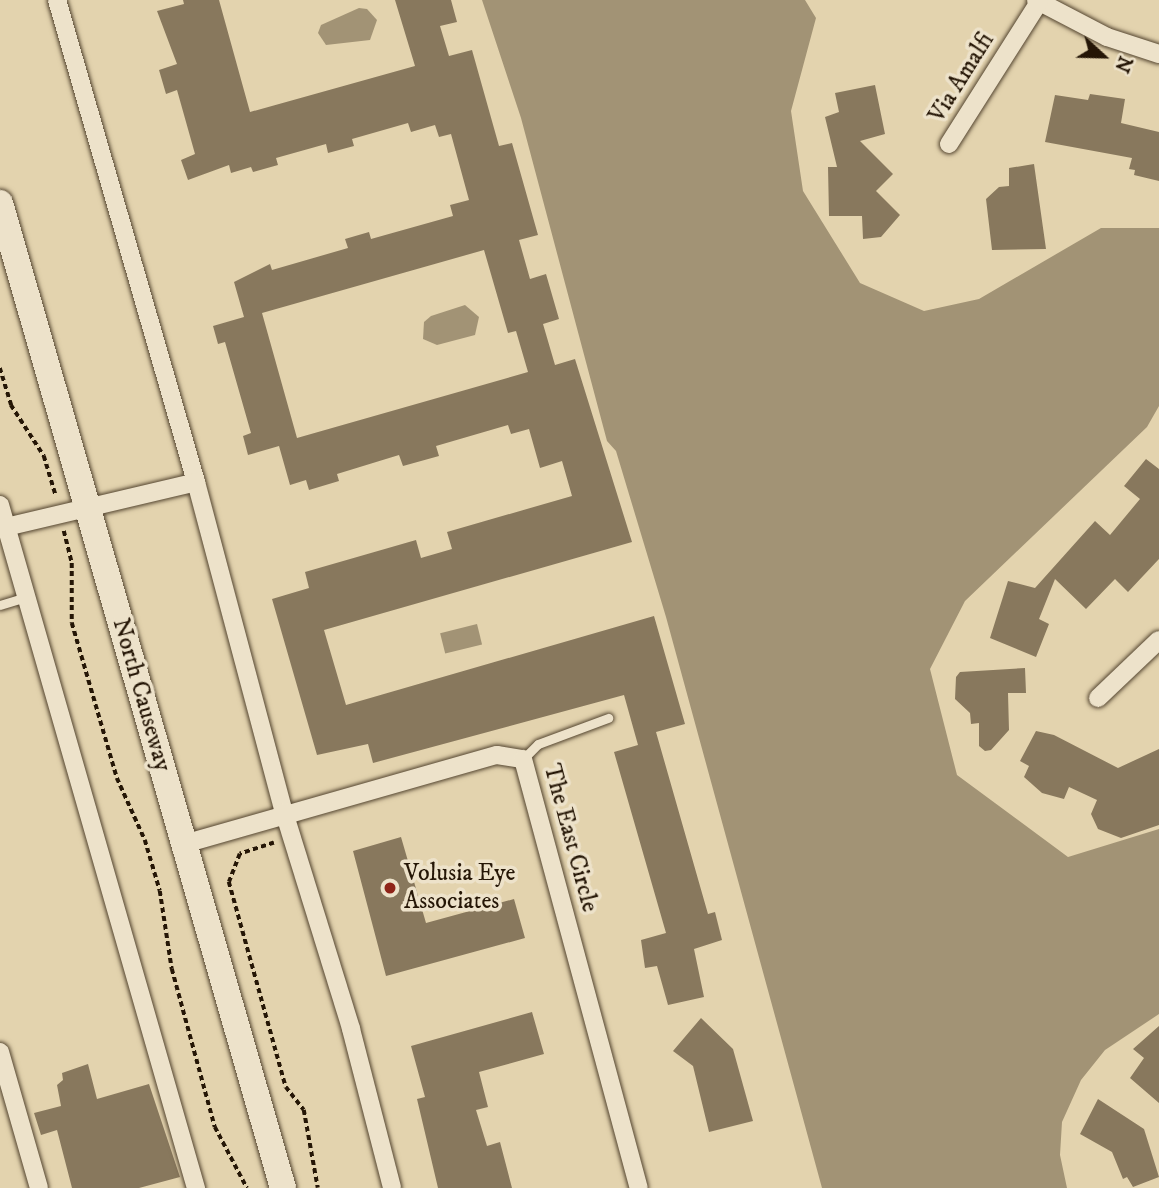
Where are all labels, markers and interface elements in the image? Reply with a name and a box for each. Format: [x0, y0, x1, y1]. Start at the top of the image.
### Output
north arrow [1068, 21, 1138, 91]
street label: Via Amalfi [923, 28, 1001, 128]
text: N [1109, 53, 1137, 76]
street label: North Causeway [105, 615, 177, 775]
street label: The East Circle [536, 761, 604, 915]
place label: Volusia Eye Associates [404, 860, 516, 916]
marker: Volusia Eye Associates [382, 880, 398, 896]

